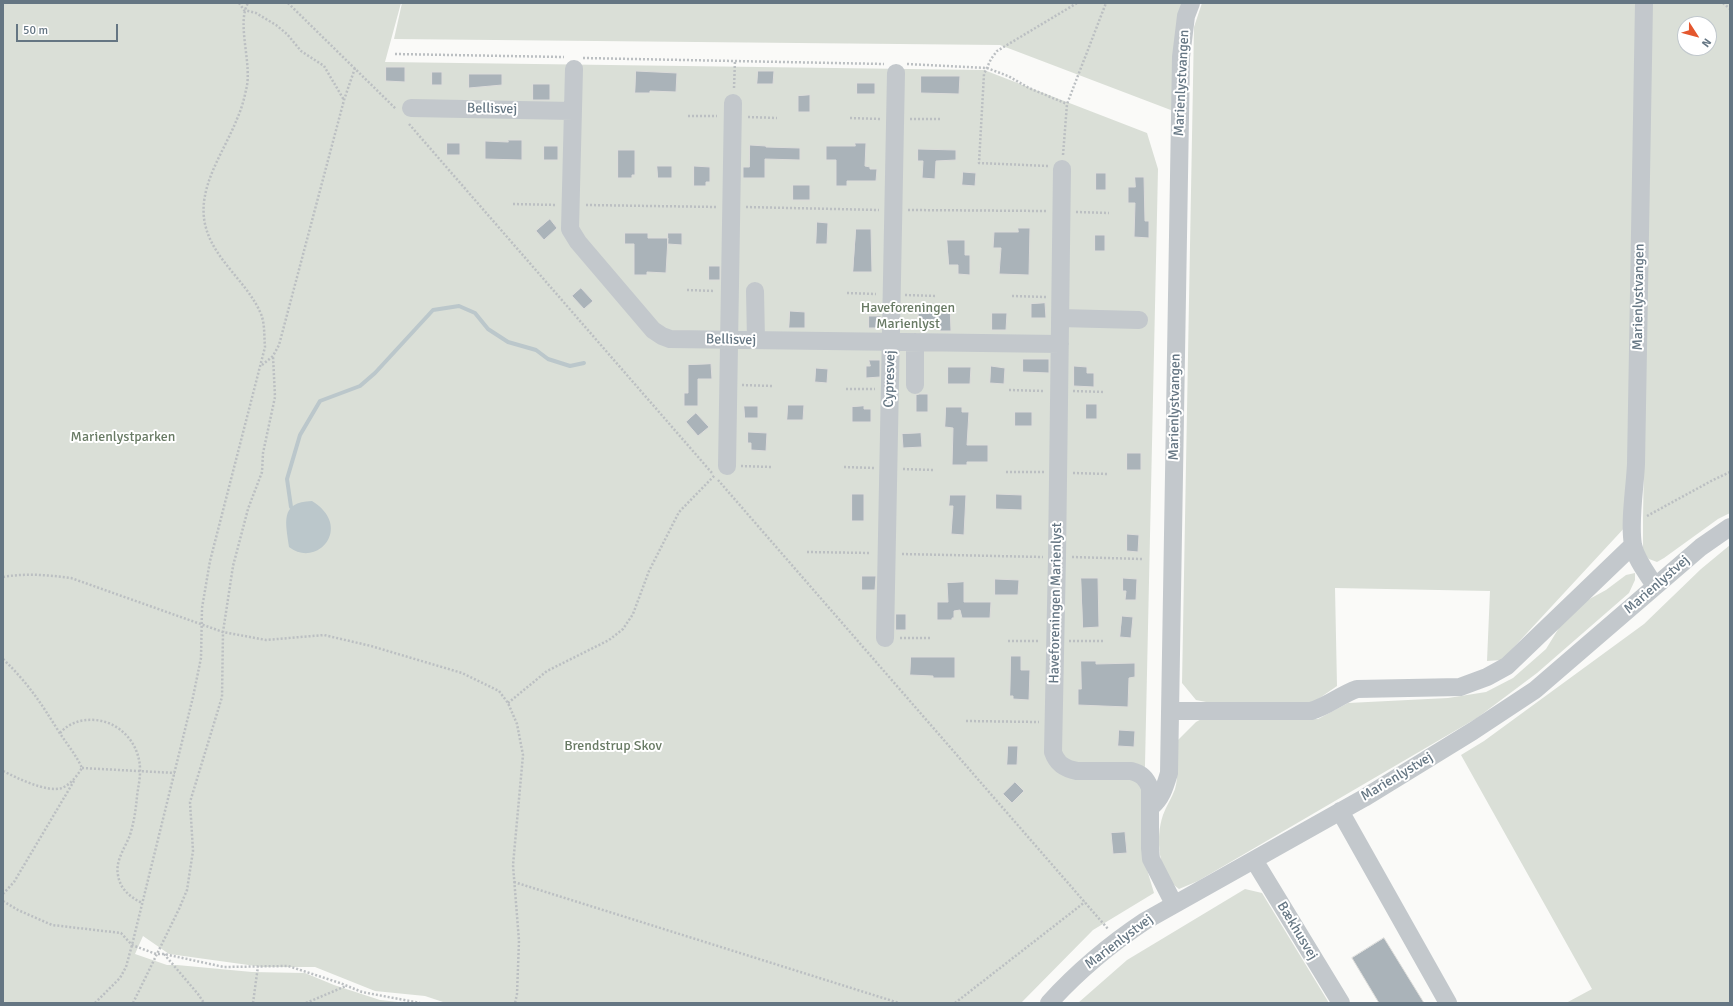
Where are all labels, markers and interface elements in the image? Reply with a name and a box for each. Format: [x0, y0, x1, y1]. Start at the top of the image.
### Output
scale bar [18, 16, 120, 42]
north arrow [1677, 16, 1717, 56]
text: 50 m [23, 23, 48, 38]
street label: Marienlystvangen [1171, 29, 1193, 137]
text: N [1699, 36, 1714, 50]
street label: Bellisvej [467, 100, 517, 118]
street label: Marienlystvangen [1630, 243, 1648, 351]
park label: Haveforeningen Marienlyst [861, 300, 955, 332]
street label: Bellisvej [706, 331, 756, 349]
street label: Cypresvej [881, 350, 899, 408]
street label: Marienlystvangen [1166, 353, 1184, 461]
park label: Marienlystparken [71, 429, 175, 445]
street label: Haveforeningen Marienlyst [1046, 522, 1066, 684]
street label: Marienlystvej [1621, 552, 1693, 618]
park label: Brendstrup Skov [564, 738, 662, 754]
street label: Marienlystvej [1358, 749, 1436, 805]
street label: Bækhusvej [1273, 899, 1321, 963]
street label: Marienlystvej [1082, 911, 1156, 973]

